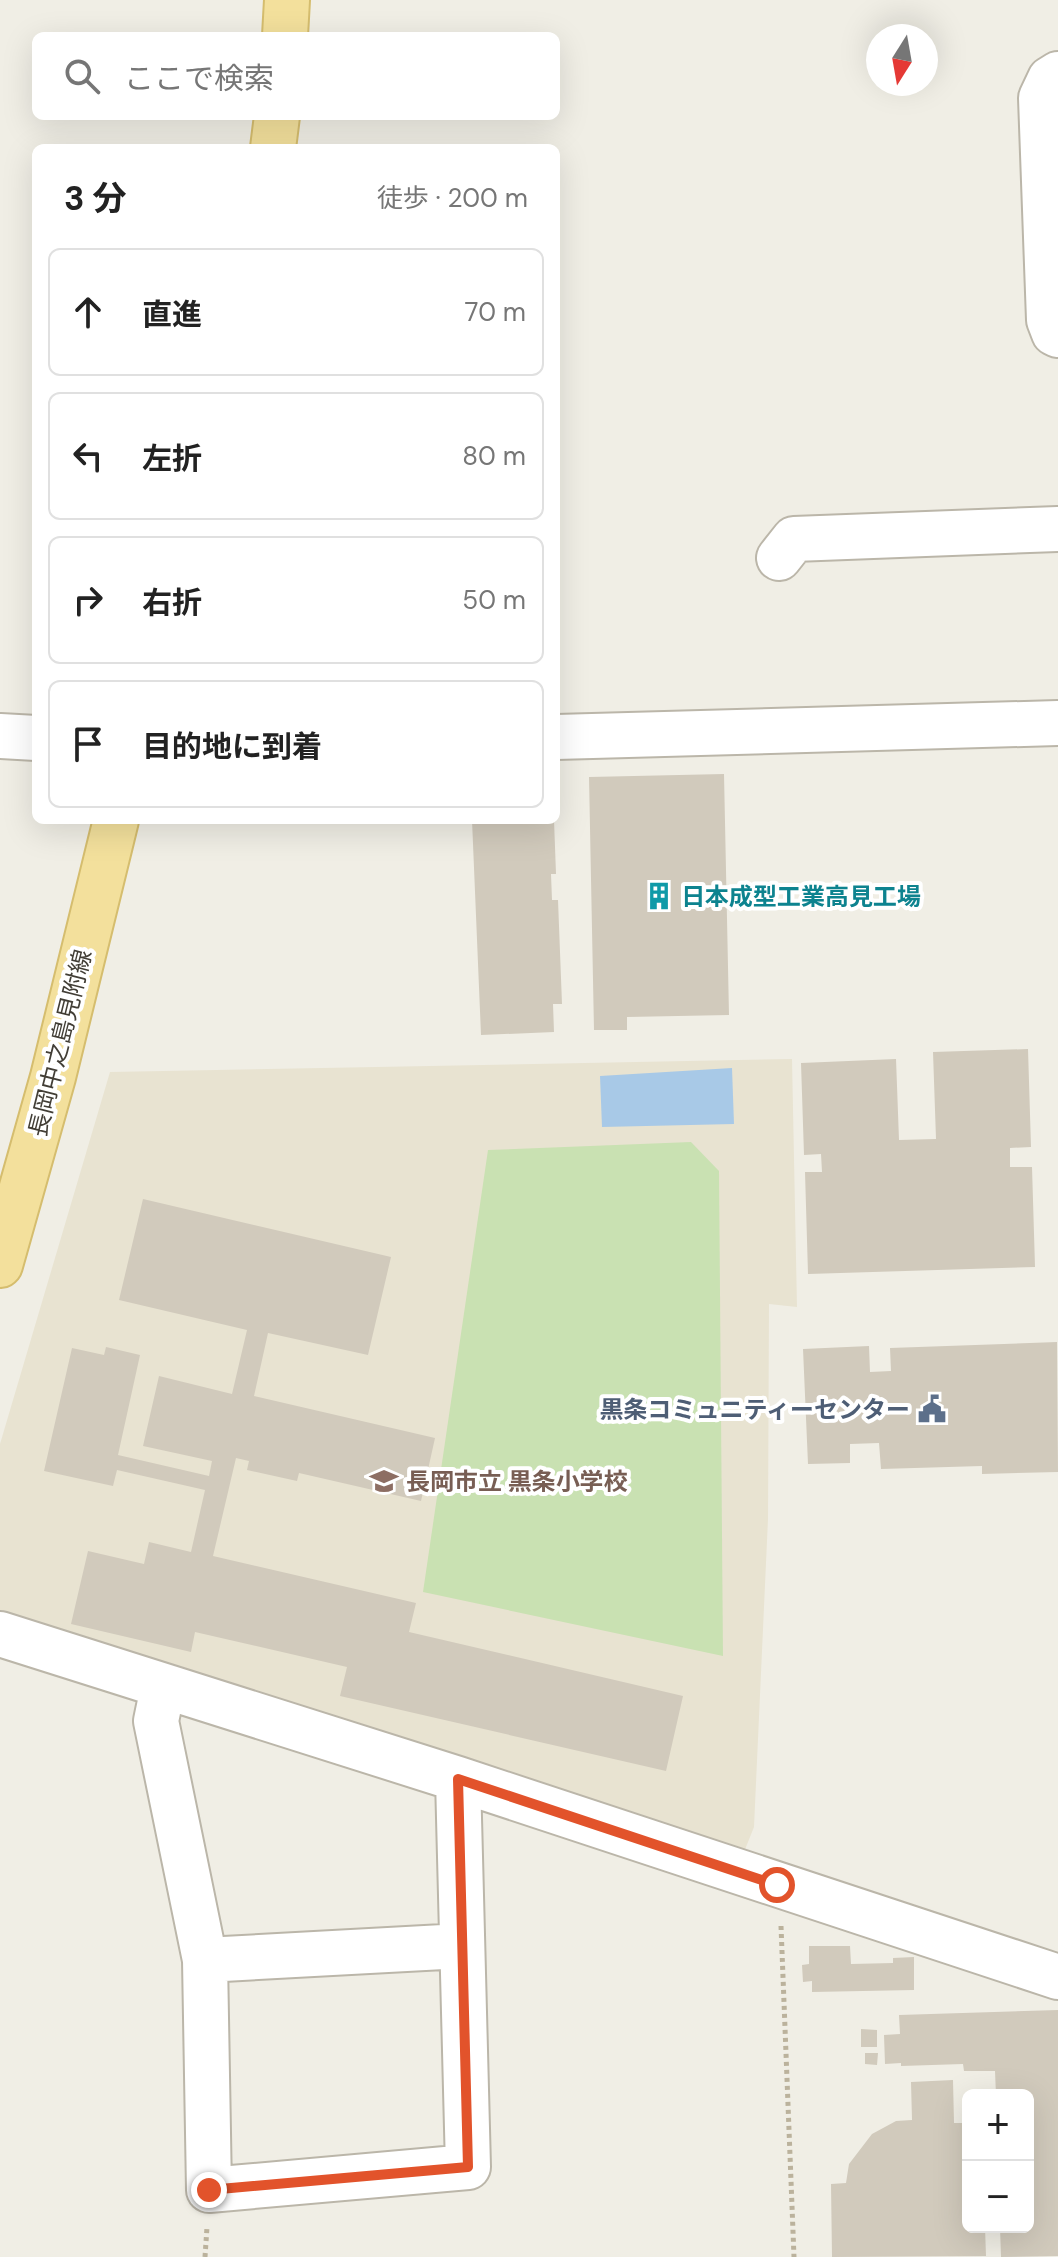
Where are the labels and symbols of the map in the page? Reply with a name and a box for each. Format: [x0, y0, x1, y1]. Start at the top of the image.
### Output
north arrow [866, 24, 938, 96]
building icon: 日本成型工業高見工場 [644, 881, 674, 911]
place label: 日本成型工業高見工場 [681, 881, 921, 912]
street label: 長岡中之島見附線 [22, 946, 98, 1140]
place label: 黒条コミュニティーセンター [599, 1394, 910, 1425]
public building icon: 黒条コミュニティーセンター [917, 1394, 947, 1424]
school or university icon: 長岡市立 黒条小学校 [369, 1466, 399, 1496]
place label: 長岡市立 黒条小学校 [406, 1466, 628, 1497]
route start [759, 1867, 795, 1903]
route end [191, 2172, 227, 2208]

